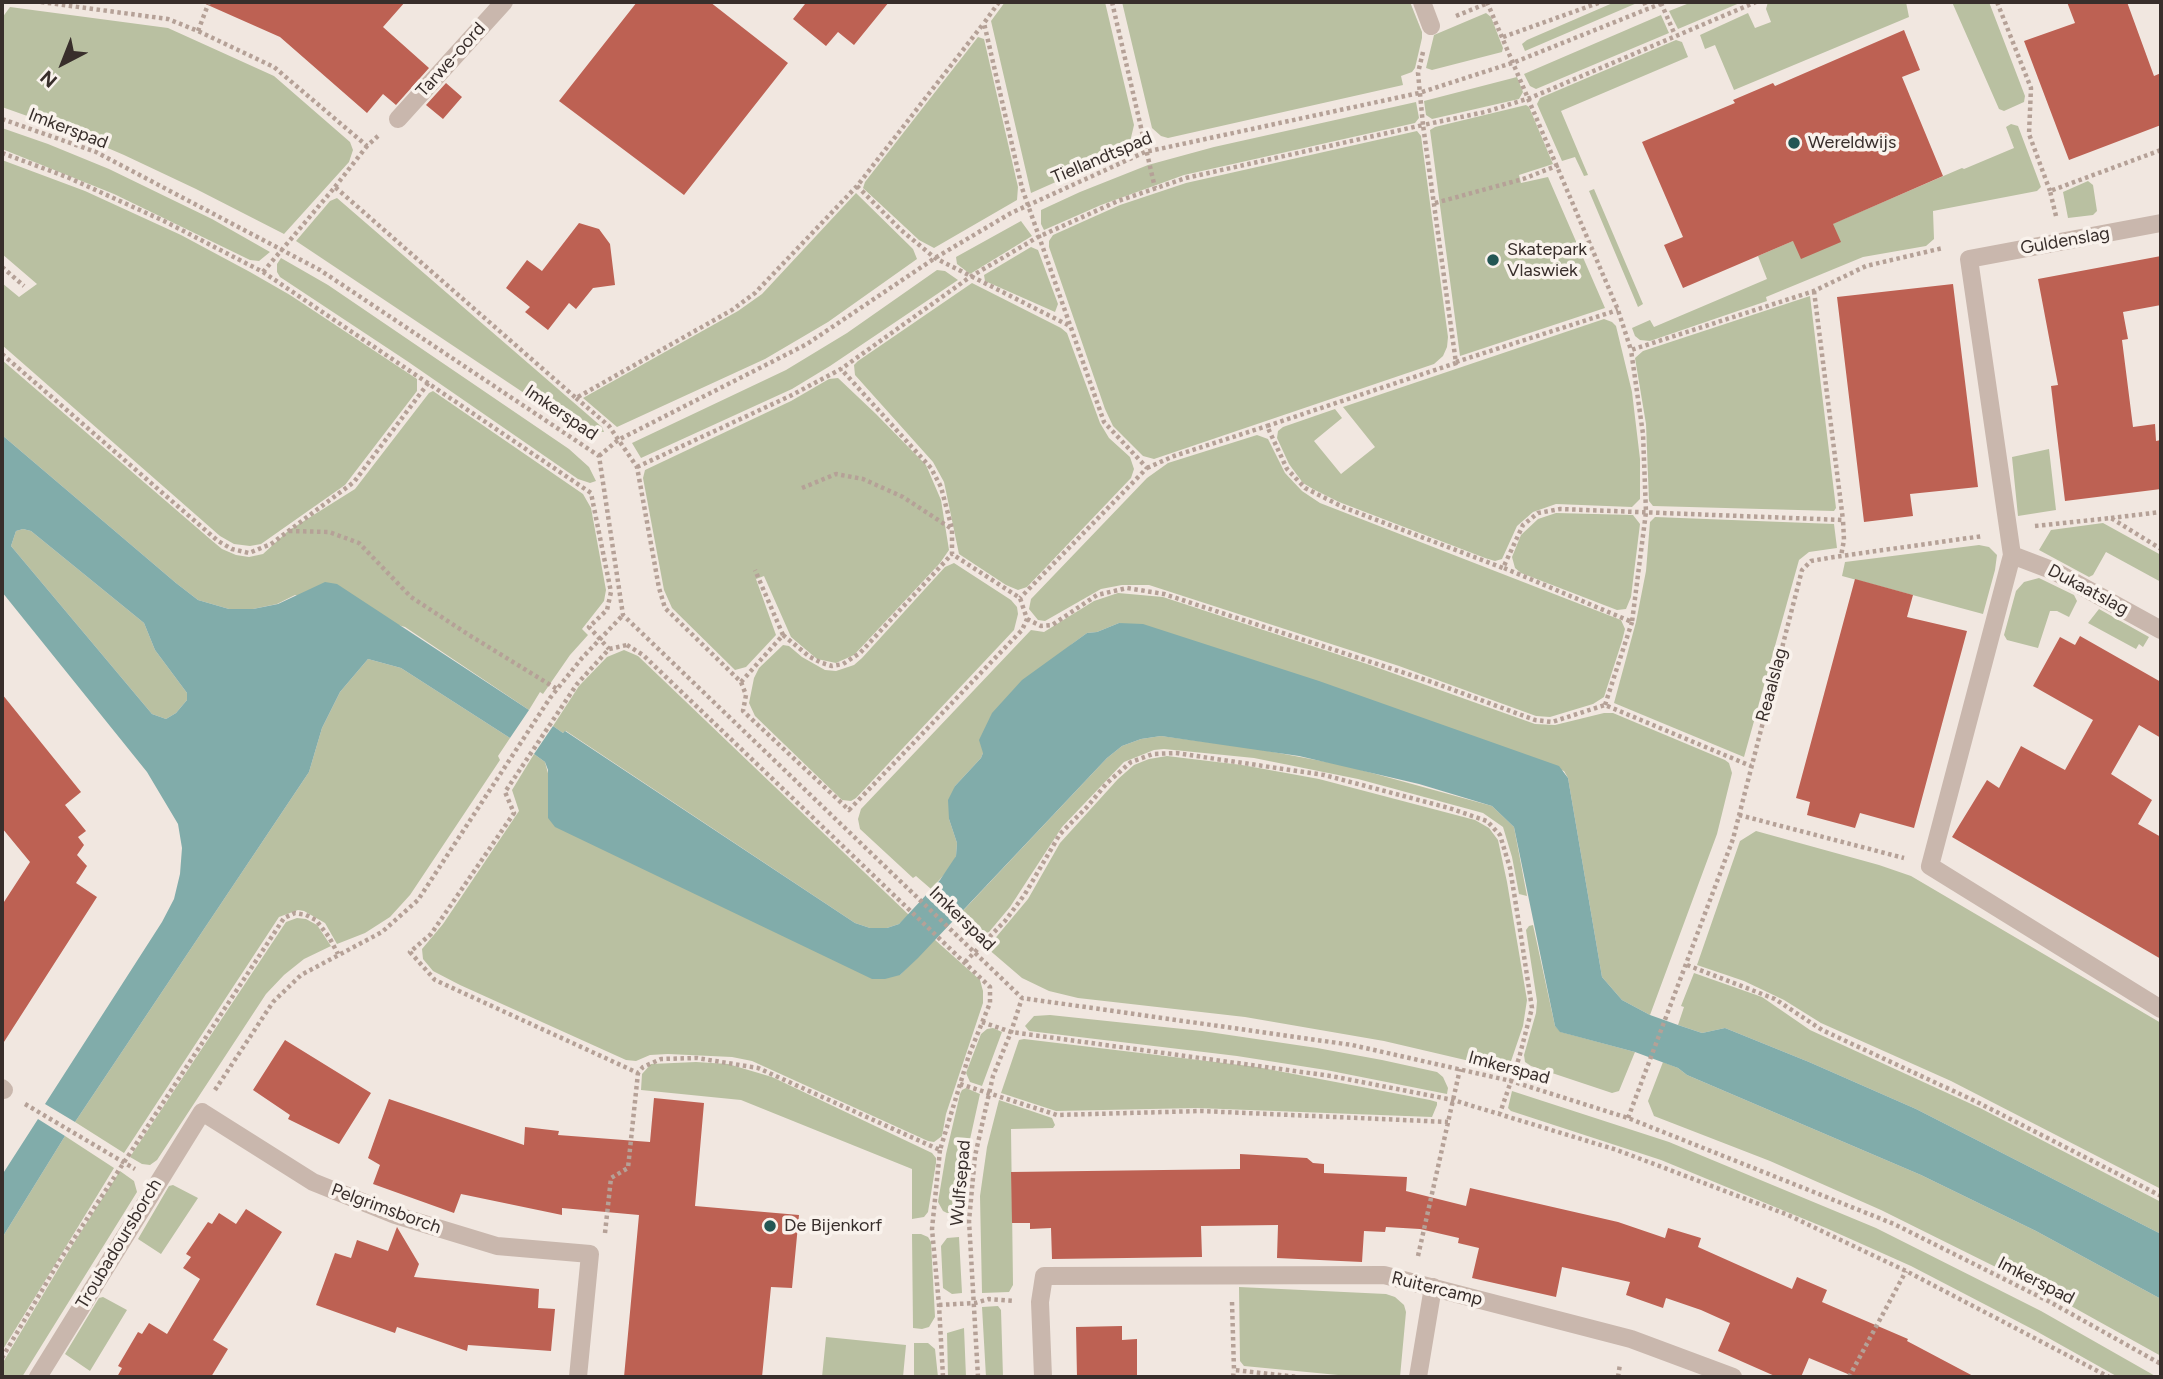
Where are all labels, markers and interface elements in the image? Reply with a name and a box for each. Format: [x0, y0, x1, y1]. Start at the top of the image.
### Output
street label: Tarwe-oord [412, 18, 490, 102]
north arrow [28, 28, 98, 98]
text: N [35, 66, 62, 92]
street label: Imkerspad [25, 104, 111, 154]
street label: Tiellandtspad [1048, 127, 1156, 189]
place label: Wereldwijs [1808, 132, 1896, 154]
marker: Wereldwijs [1786, 135, 1802, 151]
street label: Guldenslag [2019, 223, 2111, 259]
place label: Skatepark Vlaswiek [1507, 239, 1587, 282]
marker: Skatepark Vlaswiek [1485, 252, 1501, 268]
street label: Imkerspad [520, 381, 602, 445]
street label: Dukaatslag [2044, 560, 2132, 620]
street label: Reaalslag [1752, 646, 1792, 724]
street label: Imkerspad [925, 882, 999, 956]
street label: Imkerspad [1466, 1047, 1552, 1089]
street label: Wulfsepad [946, 1139, 976, 1227]
street label: Troubadoursborch [72, 1175, 166, 1313]
street label: Pelgrimsborch [328, 1179, 444, 1239]
place label: De Bijenkorf [784, 1215, 882, 1237]
marker: De Bijenkorf [762, 1218, 778, 1234]
street label: Imkerspad [1994, 1252, 2078, 1310]
street label: Ruitercamp [1389, 1267, 1485, 1311]

